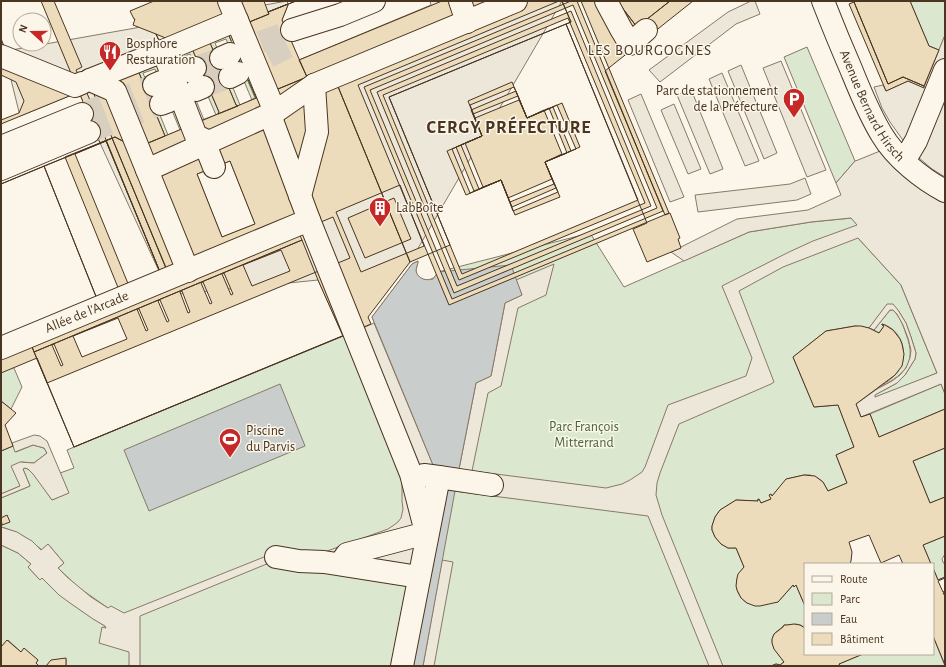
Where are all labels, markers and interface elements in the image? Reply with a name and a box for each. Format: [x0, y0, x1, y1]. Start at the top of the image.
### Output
north arrow [12, 12, 52, 52]
text: N [17, 23, 30, 34]
place label: Bosphore Restauration [126, 37, 196, 67]
restaurant icon: Bosphore Restauration [97, 39, 123, 72]
district label: LES BOURGOGNES [588, 43, 712, 58]
street label: Avenue Bernard Hirsch [837, 48, 907, 164]
place label: Parc de stationnement de la Préfecture [656, 84, 779, 114]
parking icon: Parc de stationnement de la Préfecture [781, 86, 807, 119]
district label: CERGY PRÉFECTURE [427, 116, 591, 137]
building icon: LabBoîte [367, 195, 393, 228]
place label: LabBoîte [396, 201, 444, 215]
street label: Allée de l'Arcade [43, 289, 131, 336]
park label: Parc François Mitterrand [549, 420, 619, 450]
place label: Piscine du Parvis [246, 424, 295, 454]
sports icon: Piscine du Parvis [217, 426, 243, 459]
legend [804, 563, 934, 655]
text: Route [840, 573, 867, 585]
text: Parc [840, 593, 860, 605]
text: Eau [840, 613, 857, 625]
text: Bâtiment [840, 633, 884, 645]

